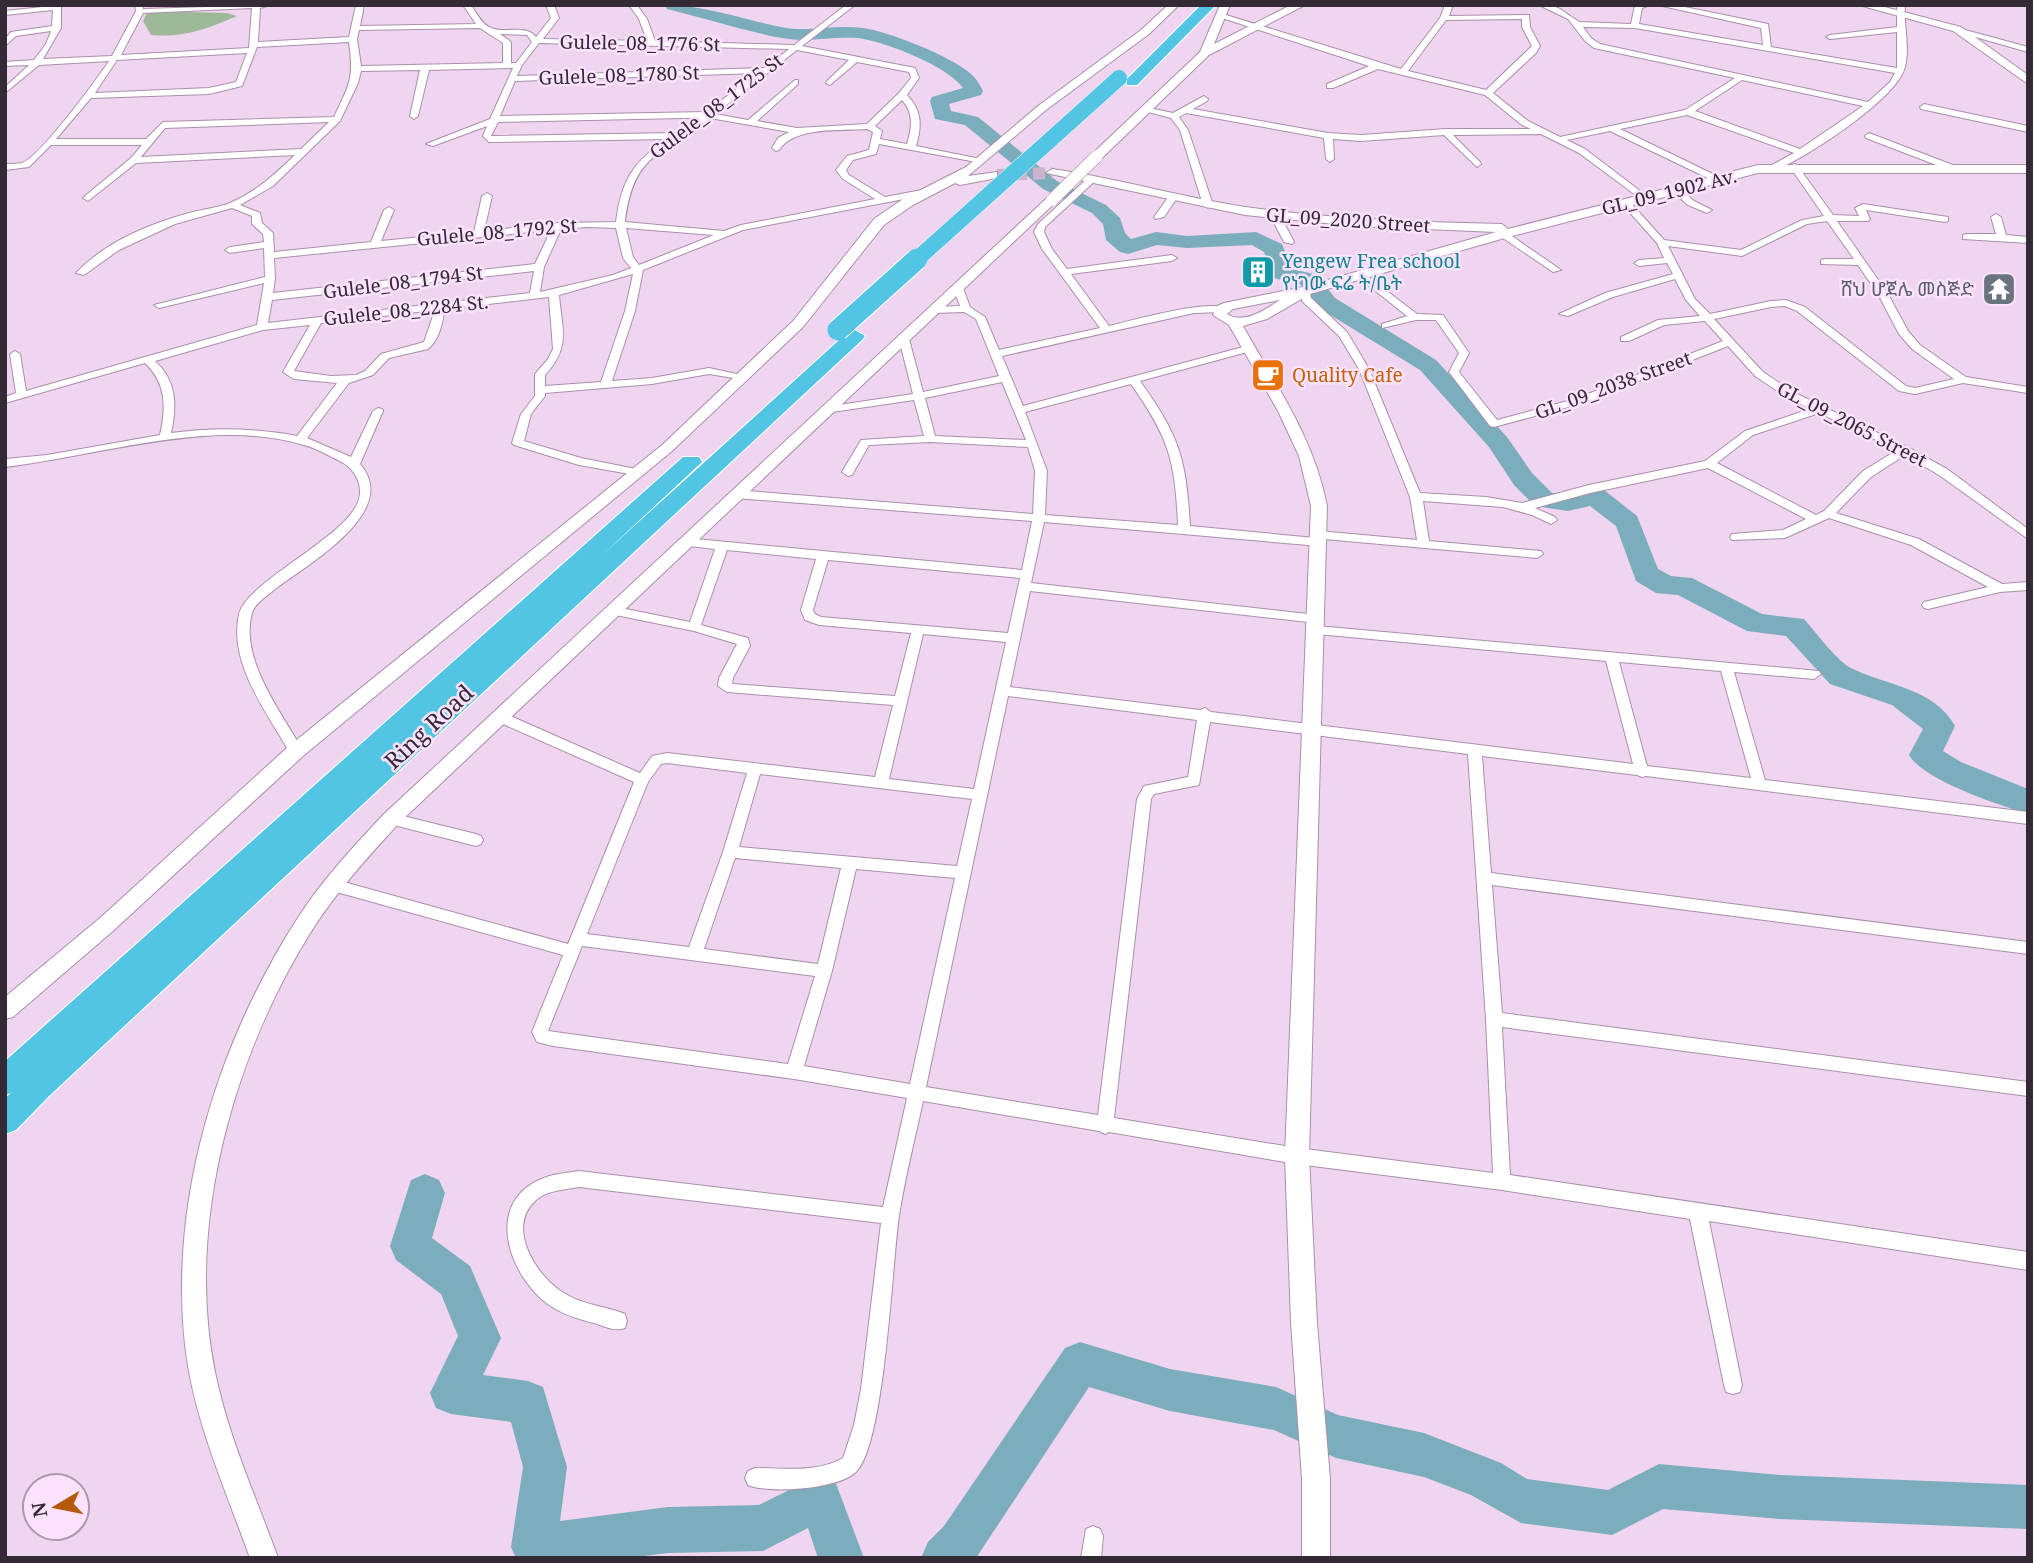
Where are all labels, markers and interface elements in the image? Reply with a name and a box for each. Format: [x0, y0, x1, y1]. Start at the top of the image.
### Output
street label: Gulele_08_1776 St [559, 29, 721, 57]
street label: Gulele_08_1725 St [644, 47, 788, 165]
street label: Gulele_08_1780 St [538, 59, 700, 91]
street label: GL_09_1902 Av. [1599, 163, 1739, 221]
street label: GL_09_2020 Street [1265, 201, 1431, 239]
street label: Gulele_08_1792 St [416, 212, 579, 252]
place label: Yengew Frea school የነገው ፍሬ ት/ቤት [1281, 248, 1461, 296]
building icon: Yengew Frea school የነገው ፍሬ ት/ቤት [1239, 253, 1277, 291]
street label: Gulele_08_1794 St [322, 259, 485, 305]
temple icon: ሸህ ሆጀሌ መስጅድ [1980, 270, 2018, 308]
place label: ሸህ ሆጀሌ መስጅድ [1841, 276, 1974, 302]
street label: Gulele_08_2284 St. [322, 288, 490, 332]
street label: GL_09_2038 Street [1531, 345, 1695, 425]
cafe icon: Quality Cafe [1249, 356, 1287, 394]
place label: Quality Cafe [1292, 362, 1403, 388]
street label: GL_09_2065 Street [1773, 375, 1931, 473]
street label: Ring Road [377, 677, 480, 776]
north arrow [21, 1472, 91, 1542]
text: N [25, 1500, 53, 1520]

